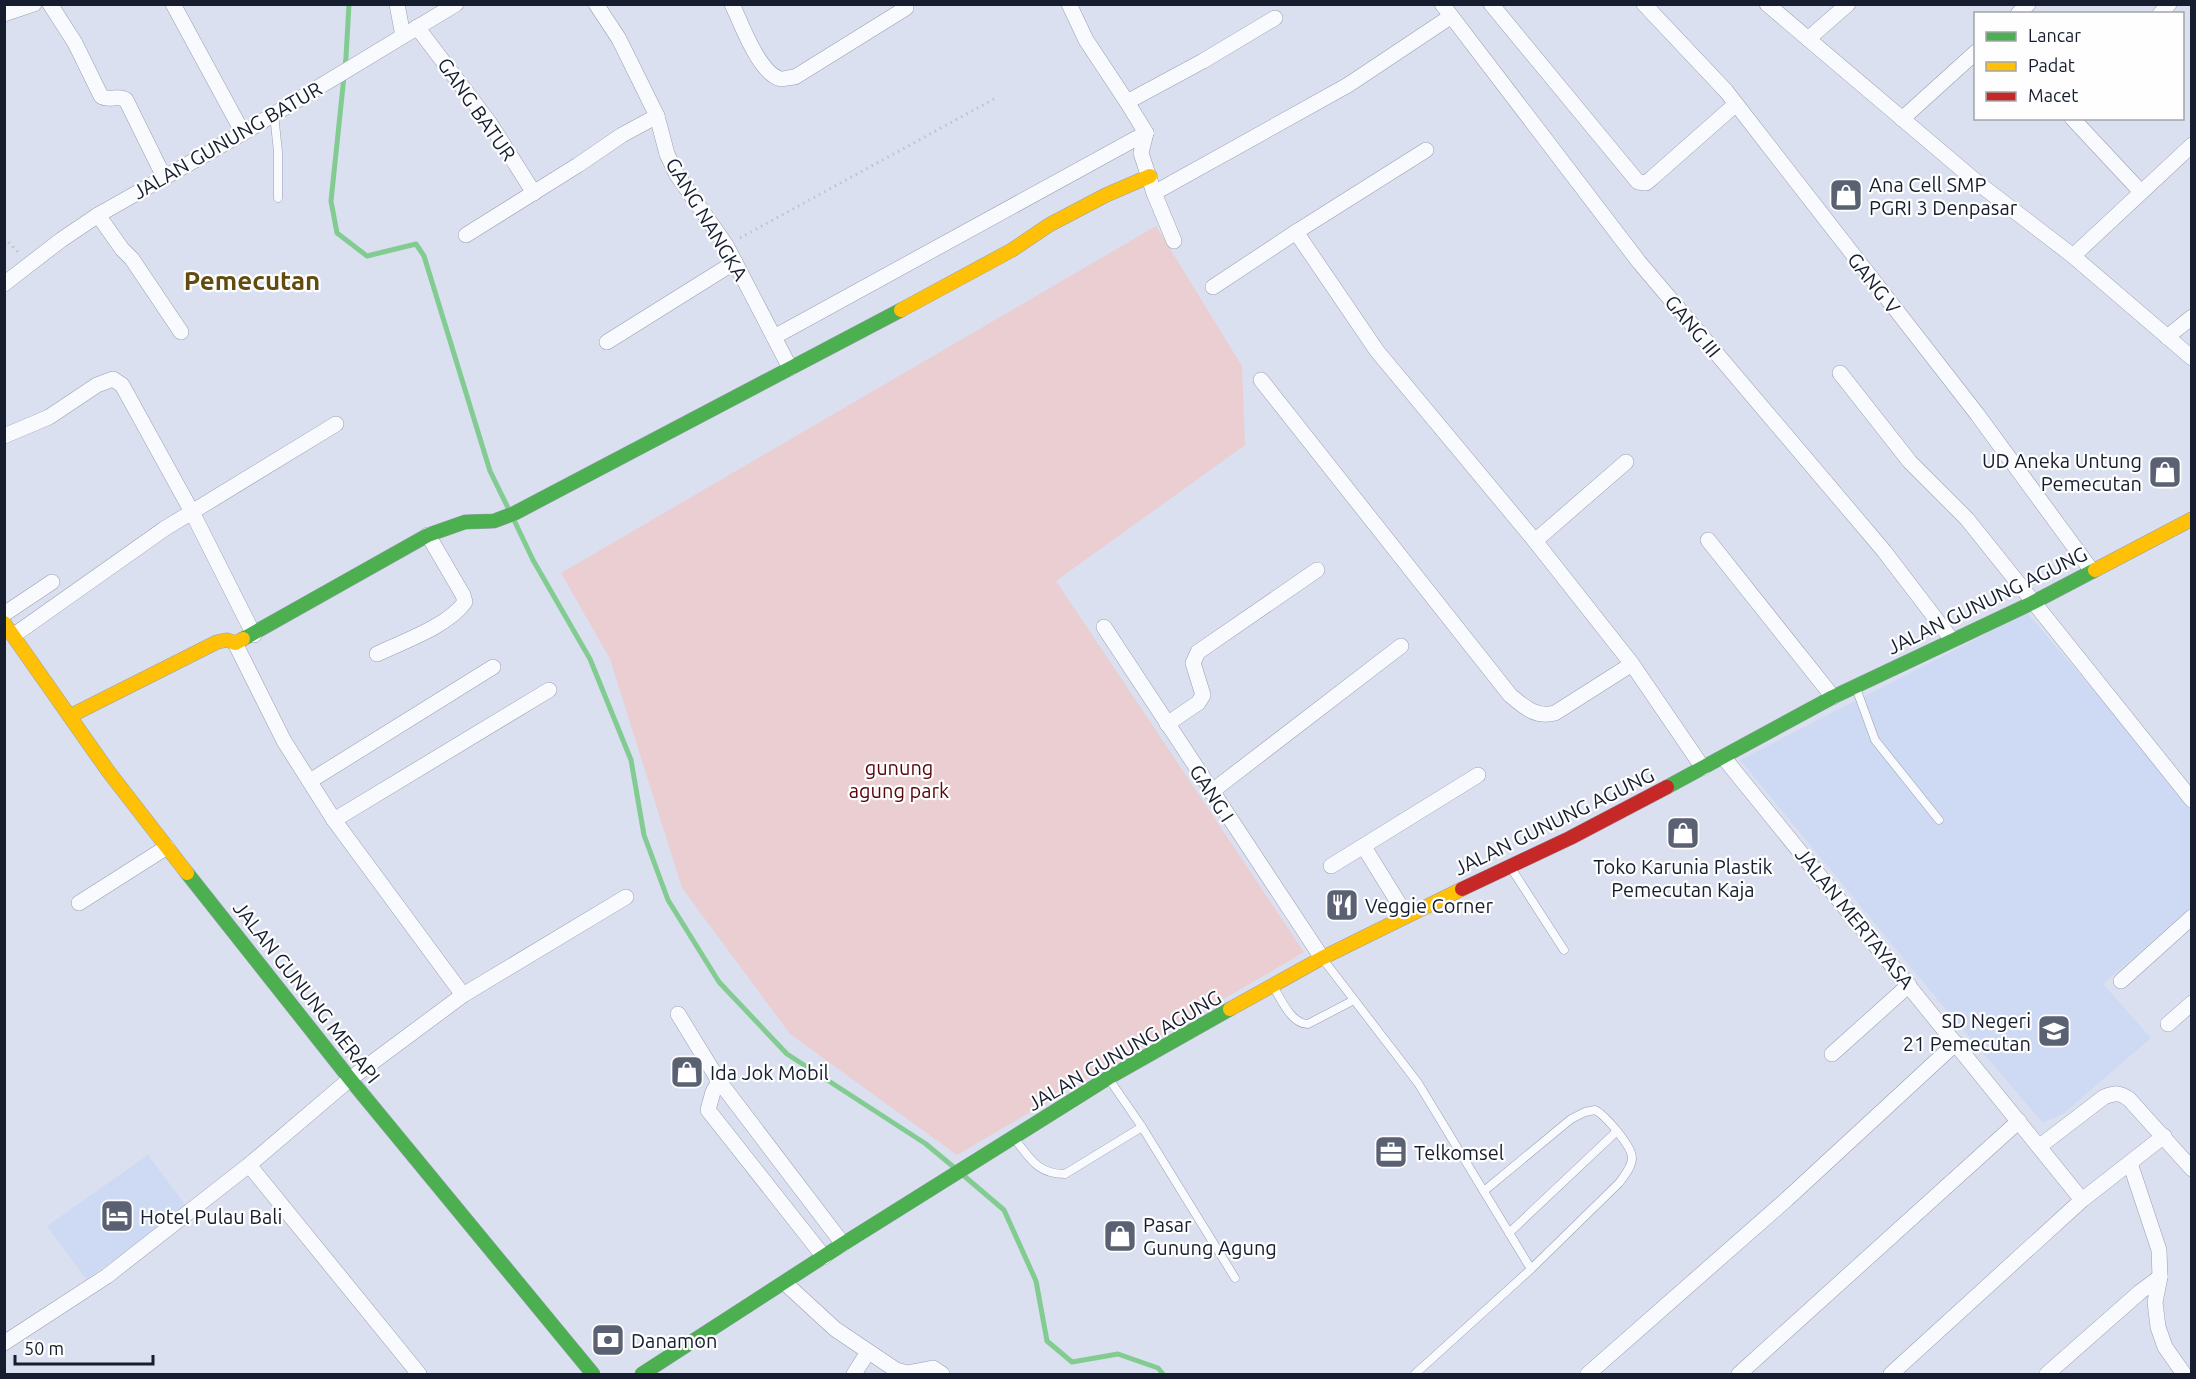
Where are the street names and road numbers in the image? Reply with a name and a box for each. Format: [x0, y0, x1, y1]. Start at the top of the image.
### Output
street label: GANG BATUR [433, 53, 521, 165]
street label: JALAN GUNUNG BATUR [128, 76, 326, 204]
street label: GANG NANGKA [661, 153, 753, 285]
street label: GANG V [1843, 248, 1905, 318]
street label: GANG III [1660, 290, 1726, 362]
street label: JALAN GUNUNG AGUNG [1883, 542, 2091, 658]
street label: GANG I [1185, 760, 1239, 826]
street label: JALAN GUNUNG AGUNG [1450, 763, 1658, 879]
street label: JALAN MERTAYASA [1791, 843, 1919, 993]
street label: JALAN GUNUNG MERAPI [229, 897, 385, 1087]
street label: JALAN GUNUNG AGUNG [1023, 985, 1225, 1115]

